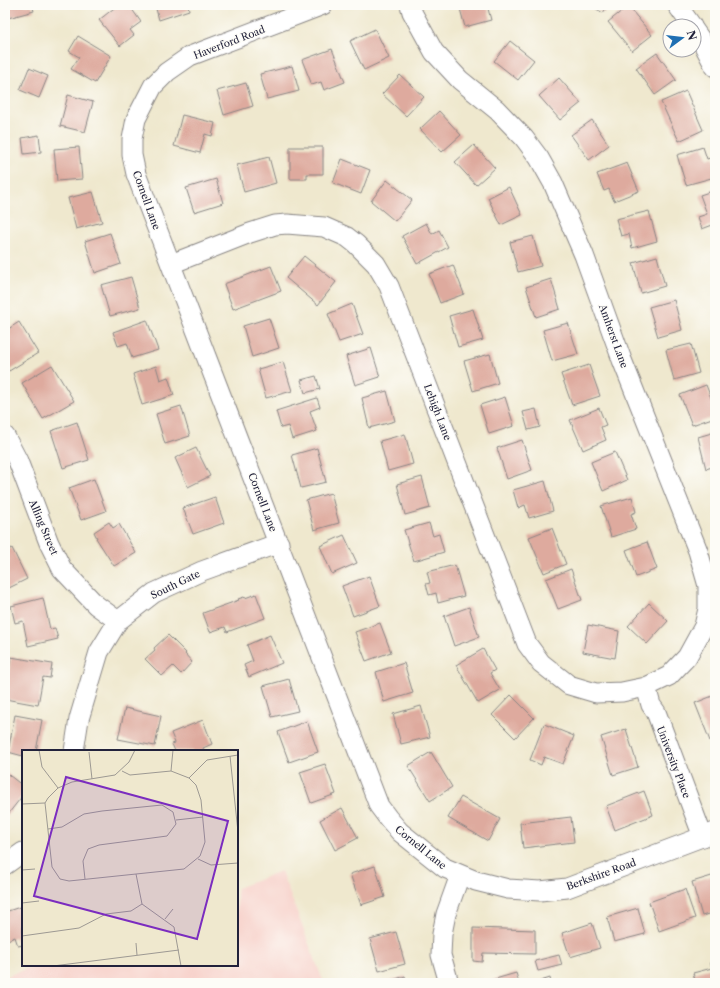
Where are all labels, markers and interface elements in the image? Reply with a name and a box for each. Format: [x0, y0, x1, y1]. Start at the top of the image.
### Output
north arrow [662, 18, 702, 58]
street label: Haverford Road [192, 23, 267, 62]
text: N [684, 29, 700, 42]
street label: Cornell Lane [130, 169, 163, 232]
street label: Amherst Lane [596, 302, 631, 370]
street label: Lehigh Lane [421, 382, 454, 443]
street label: Cornell Lane [245, 471, 280, 534]
street label: Alling Street [26, 497, 61, 557]
street label: South Gate [148, 567, 202, 602]
street label: University Place [654, 724, 693, 800]
inset map [22, 750, 238, 966]
street label: Cornell Lane [392, 823, 449, 872]
street label: Berkshire Road [565, 856, 638, 893]

